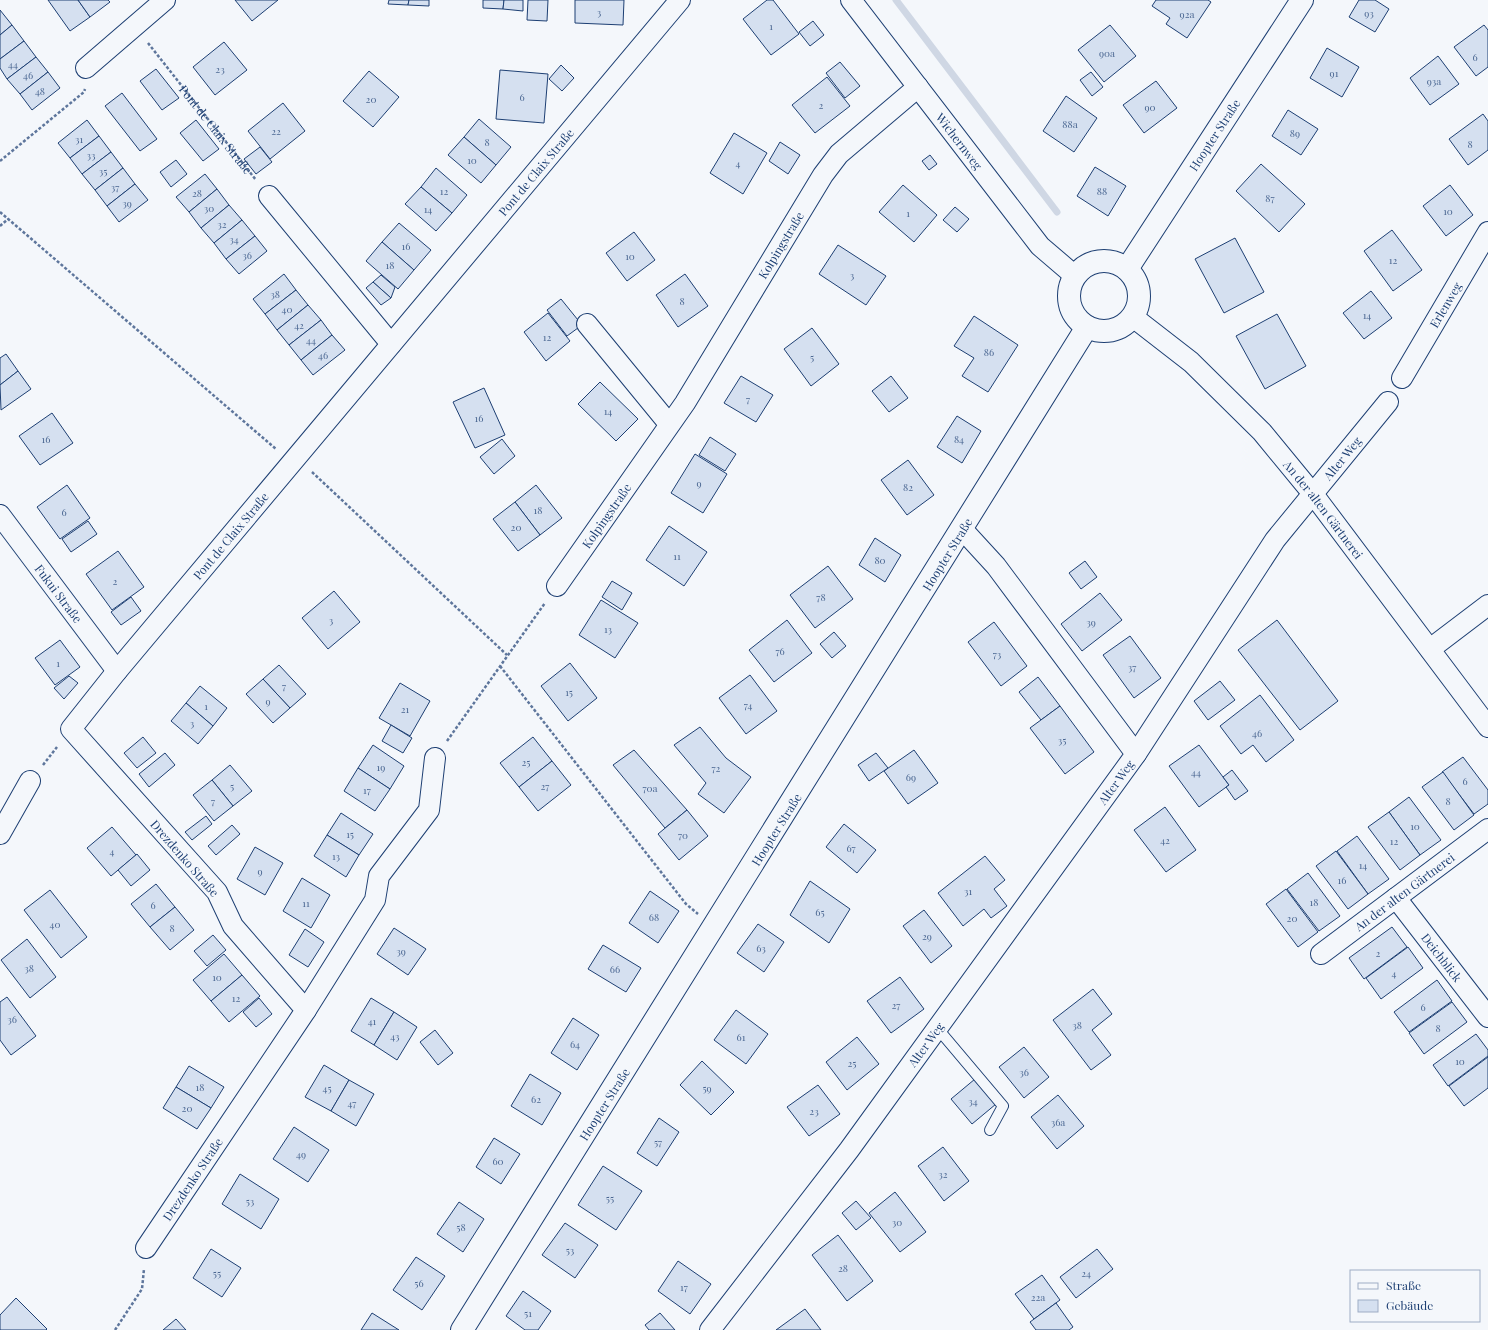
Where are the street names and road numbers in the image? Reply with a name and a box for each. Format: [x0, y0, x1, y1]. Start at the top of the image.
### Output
street label: Pont de Claix Straße [176, 82, 256, 177]
street label: Hoopter Straße [1185, 96, 1243, 174]
street label: Wichernweg [932, 109, 987, 173]
street label: Pont de Claix Straße [495, 125, 577, 219]
street label: Kolpingstraße [754, 208, 807, 282]
street label: Erlenweg [1425, 278, 1465, 331]
street label: Alter Weg [1319, 433, 1365, 484]
street label: An der alten Gärtnerei [1280, 456, 1367, 562]
street label: Kolpingstraße [578, 480, 635, 551]
street label: Pont de Claix Straße [189, 489, 272, 583]
street label: Hoopter Straße [919, 515, 976, 594]
street label: Fukui Straße [32, 561, 86, 626]
street label: Alter Weg [1094, 756, 1138, 808]
street label: Hoopter Straße [747, 790, 805, 869]
street label: Drezdenko Straße [147, 816, 223, 900]
street label: An der alten Gärtnerei [1350, 849, 1458, 935]
street label: Deichblick [1418, 930, 1466, 985]
street label: Alter Weg [903, 1018, 948, 1071]
street label: Hoopter Straße [575, 1065, 633, 1143]
street label: Drezdenko Straße [159, 1134, 226, 1224]

